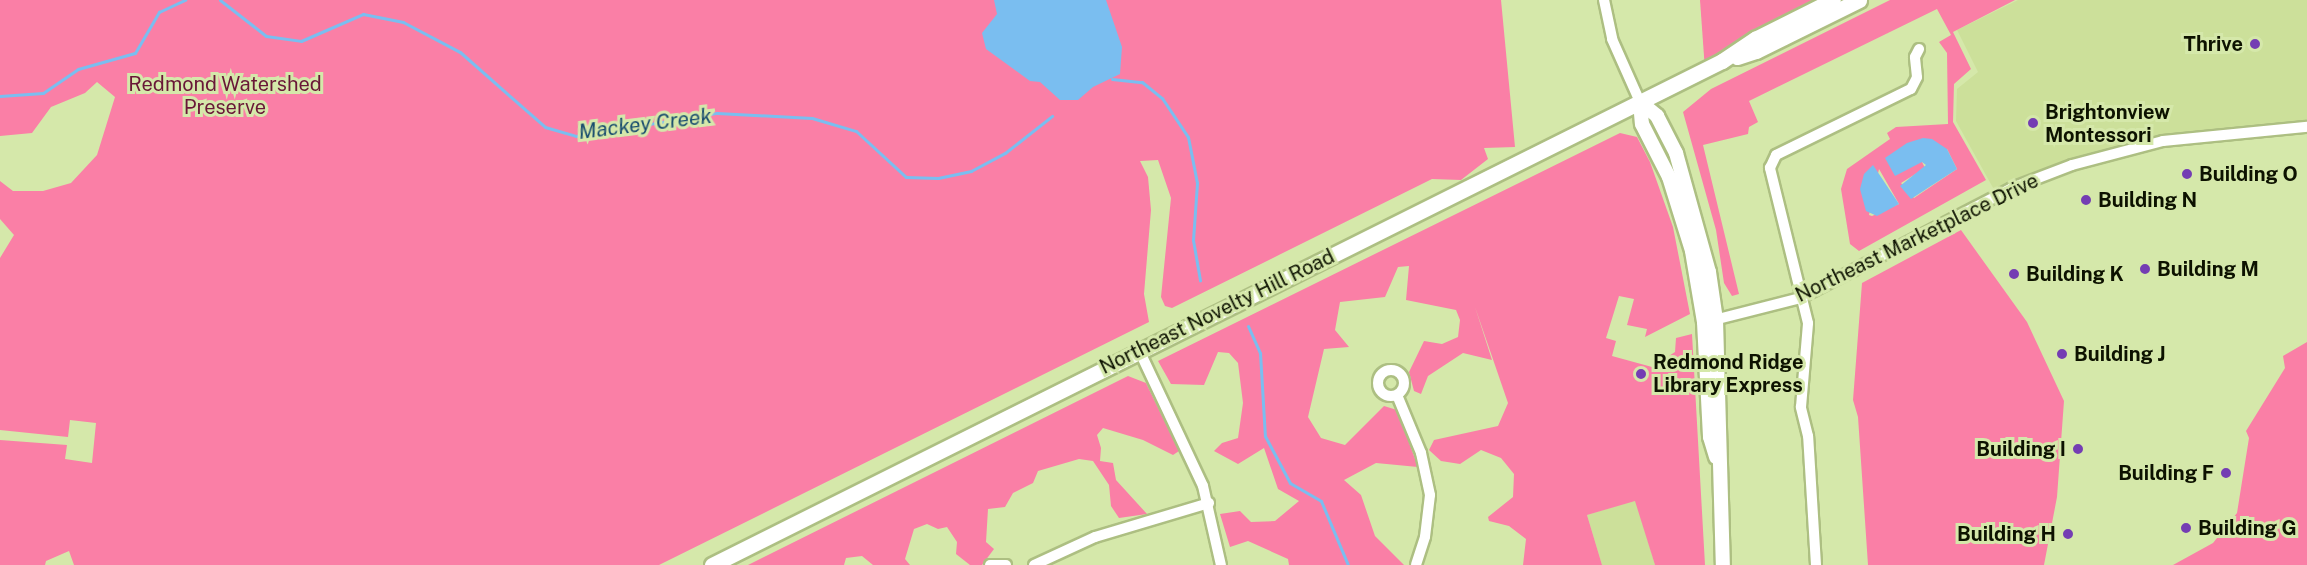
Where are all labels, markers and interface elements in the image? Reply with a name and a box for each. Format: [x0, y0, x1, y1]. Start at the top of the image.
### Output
place label: Thrive [2184, 32, 2243, 56]
marker: Thrive [2248, 37, 2262, 51]
park label: Redmond Watershed Preserve [128, 73, 322, 120]
place label: Brightonview Montessori [2045, 100, 2170, 147]
water label: Mackey Creek [577, 103, 713, 145]
marker: Brightonview Montessori [2026, 116, 2040, 130]
place label: Building O [2199, 162, 2298, 186]
marker: Building O [2180, 167, 2194, 181]
street label: Northeast Marketplace Drive [1792, 169, 2042, 307]
place label: Building N [2098, 188, 2197, 212]
marker: Building N [2079, 193, 2093, 207]
street label: Northeast Novelty Hill Road [1096, 245, 1338, 379]
place label: Building M [2157, 257, 2259, 281]
place label: Building K [2026, 262, 2124, 286]
marker: Building M [2138, 262, 2152, 276]
marker: Building K [2007, 267, 2021, 281]
place label: Building J [2074, 342, 2166, 366]
marker: Building J [2055, 347, 2069, 361]
place label: Redmond Ridge Library Express [1653, 350, 1803, 397]
marker: Redmond Ridge Library Express [1634, 367, 1648, 381]
place label: Building I [1976, 437, 2066, 461]
marker: Building I [2071, 442, 2085, 456]
place label: Building F [2118, 461, 2214, 485]
marker: Building F [2219, 466, 2233, 480]
place label: Building G [2198, 516, 2297, 540]
marker: Building G [2179, 521, 2193, 535]
place label: Building H [1957, 522, 2056, 546]
marker: Building H [2061, 527, 2075, 541]

